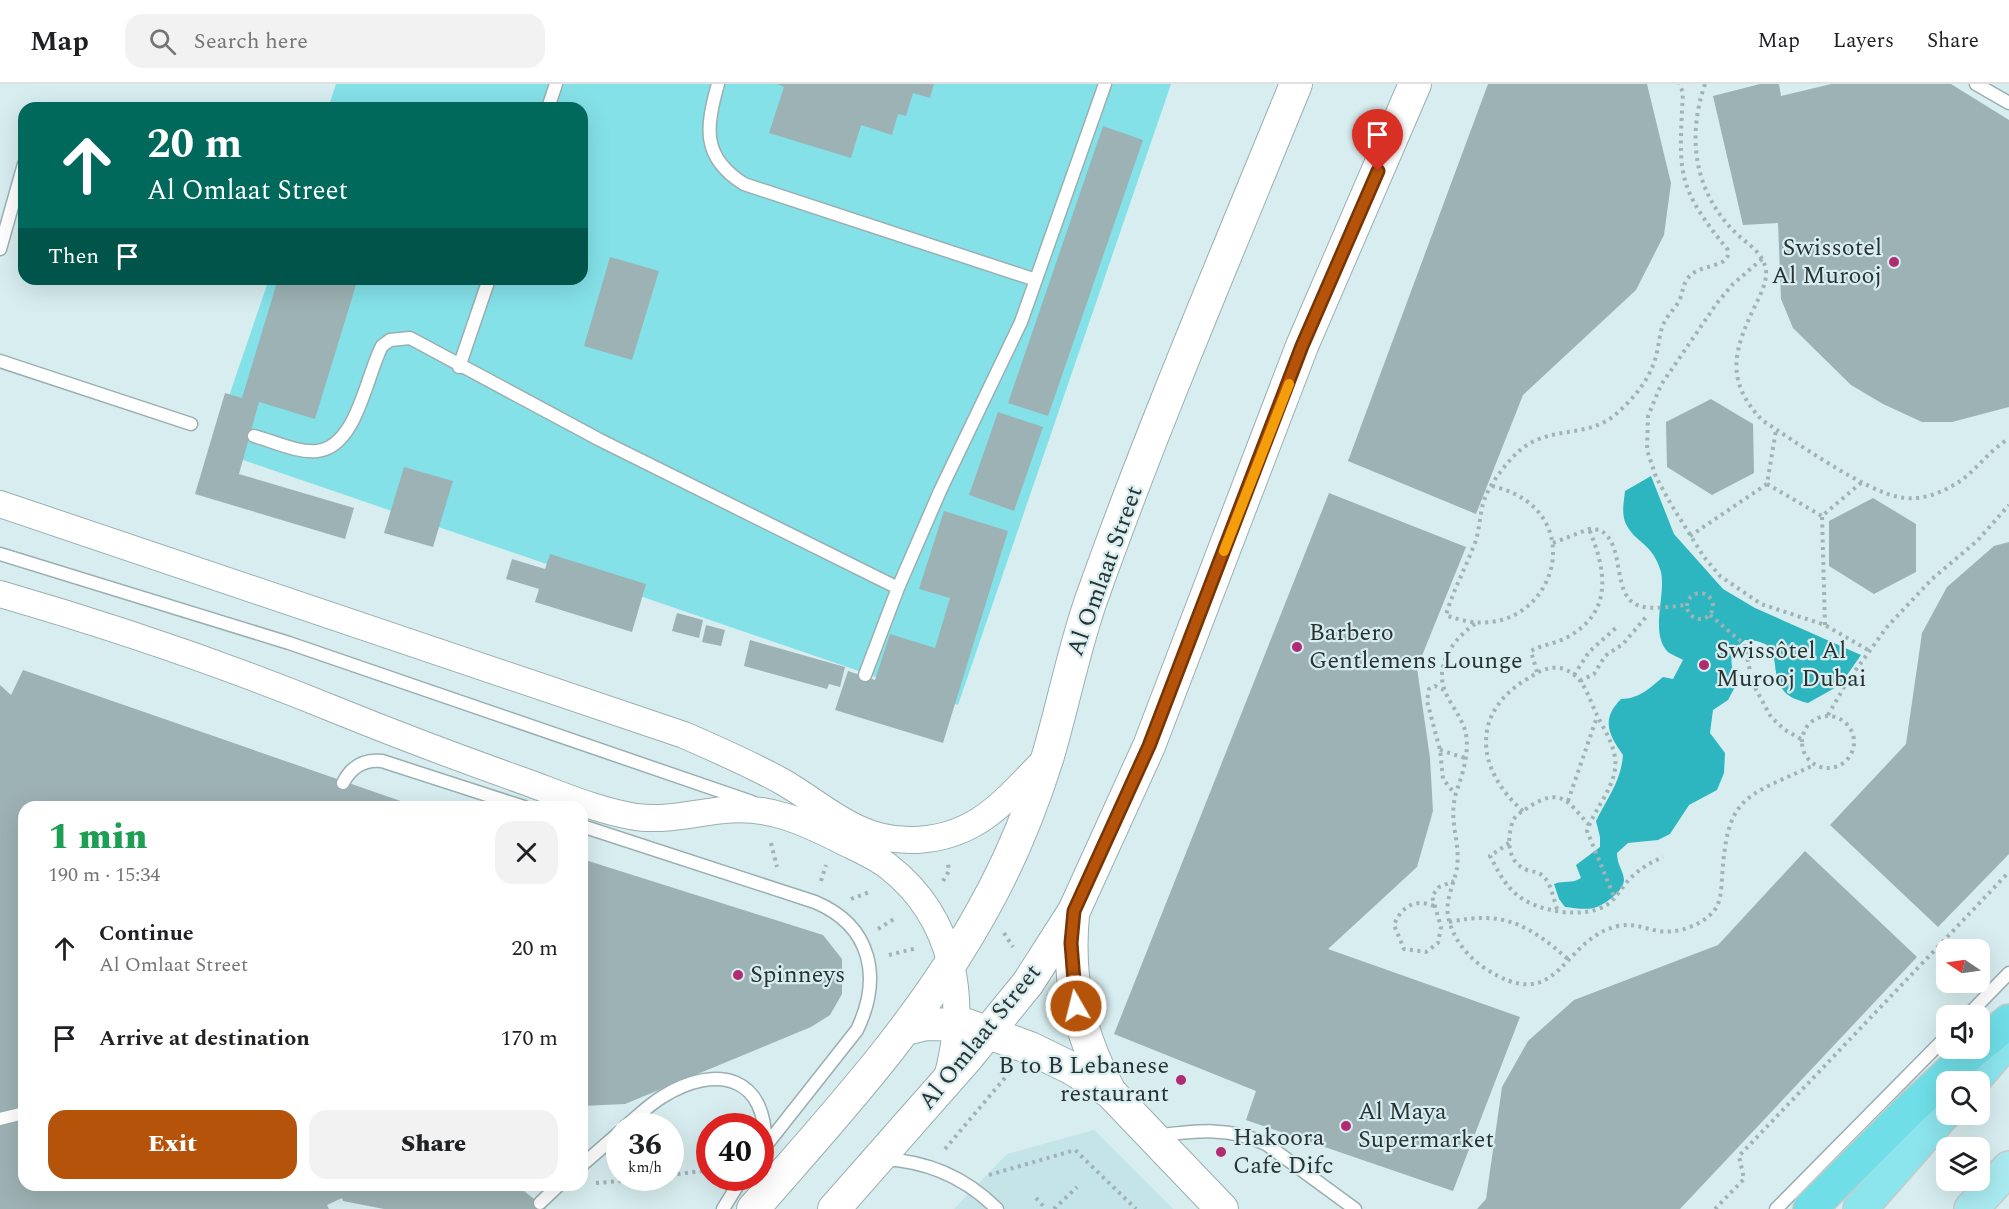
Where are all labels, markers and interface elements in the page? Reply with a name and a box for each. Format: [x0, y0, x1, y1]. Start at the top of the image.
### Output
search box [125, 14, 545, 68]
text: Map [30, 20, 89, 63]
icon: search [146, 25, 179, 58]
text: Search here [194, 25, 308, 58]
text: Map [1758, 25, 1800, 57]
text: Layers [1833, 25, 1894, 57]
text: Share [1927, 25, 1979, 57]
pin [1352, 109, 1403, 171]
text: 20 m [147, 113, 242, 176]
icon: arrive [1361, 118, 1394, 151]
icon: ahead [48, 126, 126, 204]
text: Al Omlaat Street [147, 170, 348, 212]
place label: Swissotel Al Murooj [1772, 230, 1882, 294]
text: Then [48, 240, 99, 273]
icon: arrive [111, 240, 144, 273]
marker: Swissotel Al Murooj [1887, 255, 1901, 269]
street label: Al Omlaat Street [1058, 481, 1152, 661]
place label: Barbero Gentlemens Lounge [1309, 615, 1523, 679]
place label: Swissôtel Al Murooj Dubai [1716, 633, 1866, 697]
marker: Barbero Gentlemens Lounge [1290, 640, 1304, 654]
marker: Swissôtel Al Murooj Dubai [1697, 658, 1711, 672]
text: 1 min [48, 810, 148, 865]
button: close [495, 821, 558, 884]
text: 190 m · 15:34 [48, 860, 160, 890]
text: Continue [99, 917, 194, 950]
icon: ahead [48, 932, 81, 965]
text: 20 m [512, 932, 558, 965]
north arrow [1936, 939, 1990, 993]
map controls [1936, 939, 1990, 1191]
text: Al Omlaat Street [99, 950, 248, 980]
street label: Al Omlaat Street [910, 956, 1050, 1118]
place label: Spinneys [750, 957, 845, 993]
marker: Spinneys [731, 968, 745, 982]
position arrow [1044, 974, 1108, 1038]
button: sound [1936, 1005, 1990, 1059]
icon: arrive [48, 1022, 81, 1055]
text: Arrive at destination [99, 1022, 310, 1055]
text: 170 m [501, 1022, 558, 1055]
place label: B to B Lebanese restaurant [998, 1048, 1169, 1112]
button: search [1936, 1071, 1990, 1125]
marker: B to B Lebanese restaurant [1174, 1073, 1188, 1087]
place label: Al Maya Supermarket [1358, 1094, 1494, 1158]
button: Exit [48, 1110, 297, 1179]
button: Share [309, 1110, 558, 1179]
speed limit sign: 40 [696, 1113, 774, 1191]
marker: Al Maya Supermarket [1339, 1119, 1353, 1133]
place label: Hakoora Cafe Difc [1233, 1120, 1334, 1184]
text: 36 [628, 1122, 662, 1168]
button: layers [1936, 1137, 1990, 1191]
marker: Hakoora Cafe Difc [1214, 1145, 1228, 1159]
text: km/h [628, 1156, 662, 1179]

